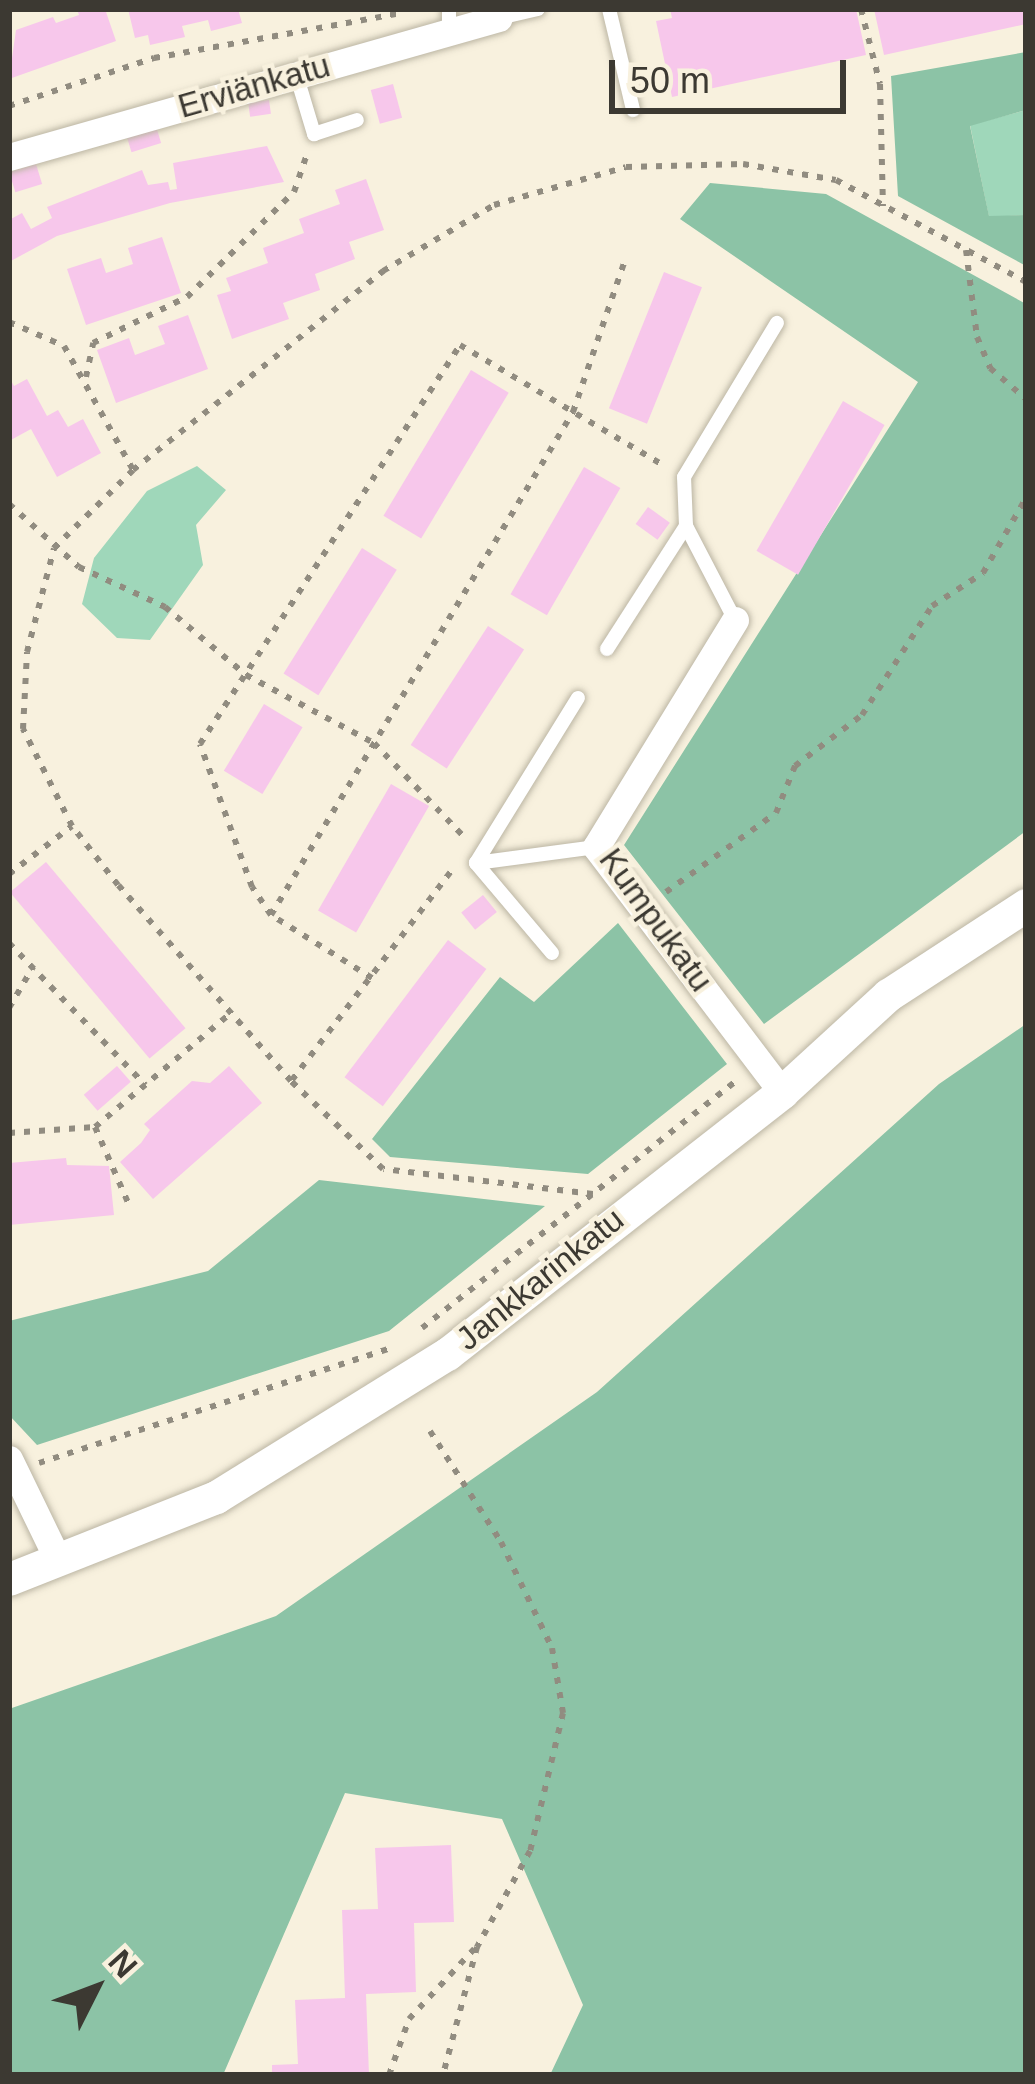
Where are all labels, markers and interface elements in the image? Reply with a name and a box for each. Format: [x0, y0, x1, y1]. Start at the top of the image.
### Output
scale bar [615, 36, 852, 110]
street label: Erviänkatu [174, 45, 334, 127]
text: 50 m [630, 60, 710, 101]
street label: Kumpukatu [591, 841, 721, 999]
street label: Jankkarinkatu [448, 1200, 632, 1358]
north arrow [36, 1928, 156, 2048]
text: N [101, 1942, 145, 1985]

